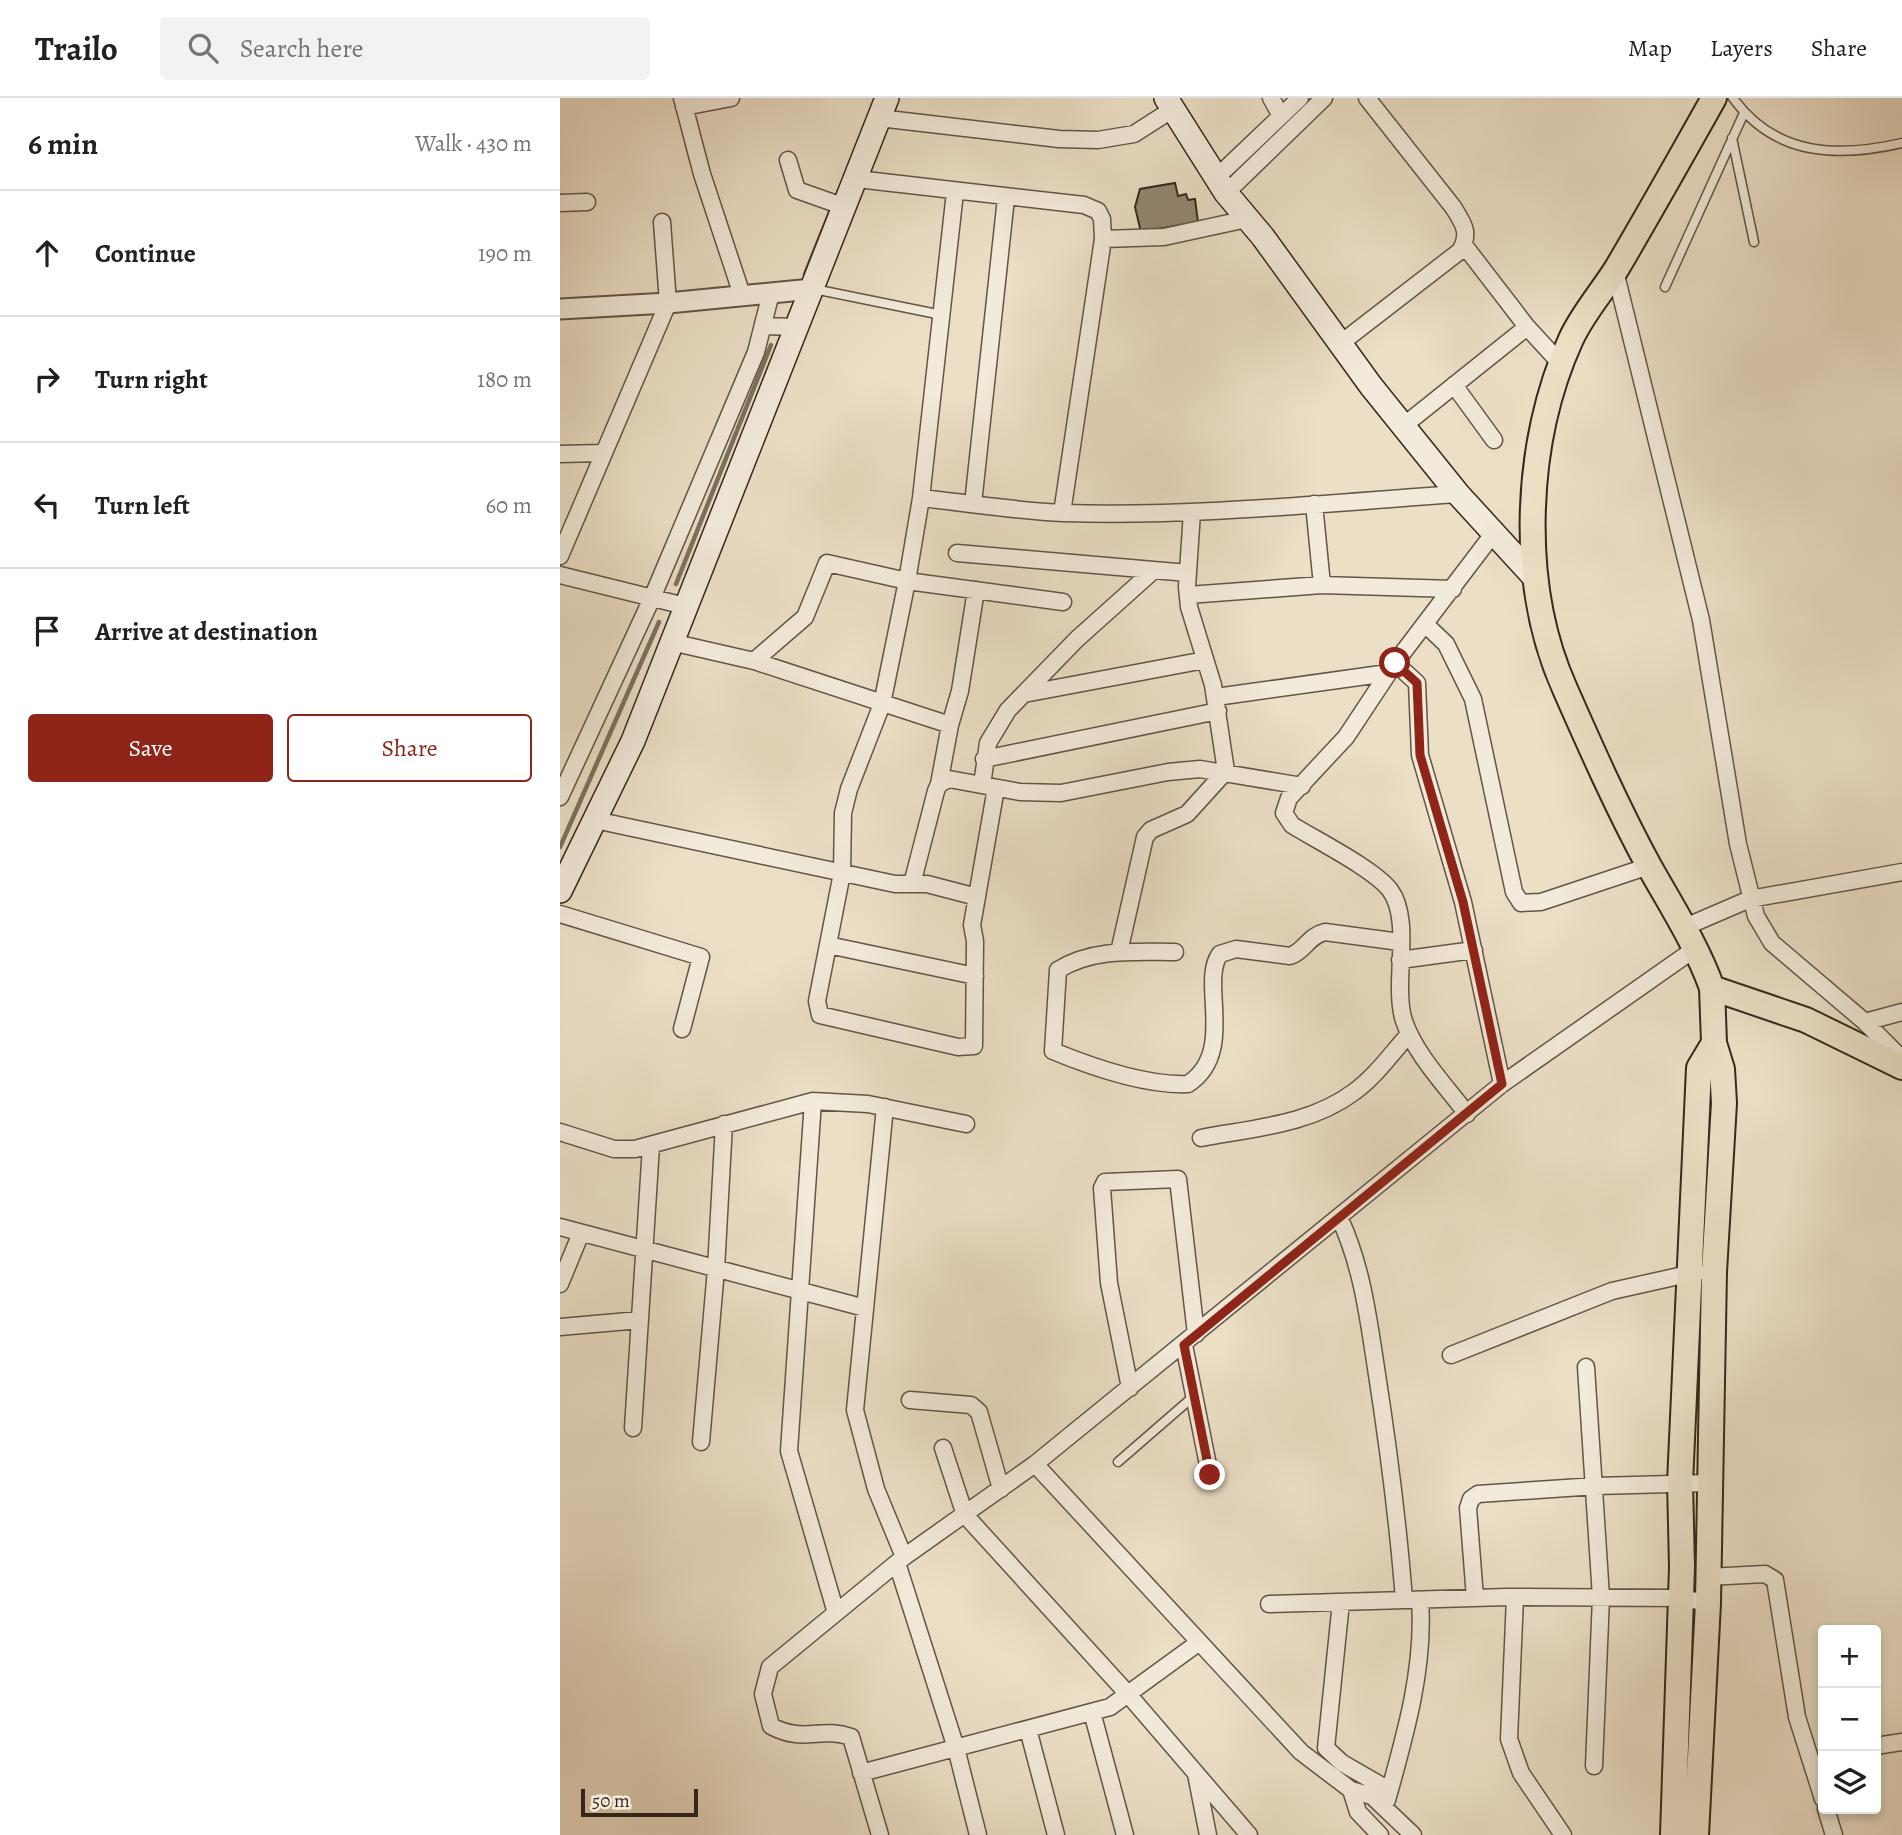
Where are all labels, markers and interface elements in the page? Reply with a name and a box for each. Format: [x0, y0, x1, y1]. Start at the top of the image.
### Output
search box [160, 17, 650, 80]
text: Trailo [35, 26, 118, 71]
icon: search [184, 29, 222, 67]
text: Search here [240, 31, 364, 66]
text: Map [1628, 32, 1672, 64]
text: Layers [1710, 32, 1773, 64]
text: Share [1811, 32, 1867, 64]
text: 6 min [28, 124, 98, 164]
text: Walk · 430 m [415, 128, 532, 159]
icon: ahead [28, 234, 66, 272]
text: Continue [95, 236, 196, 271]
text: 190 m [478, 238, 532, 269]
icon: right [28, 360, 66, 398]
text: Turn right [95, 362, 208, 397]
text: 180 m [477, 364, 532, 395]
icon: left [28, 486, 66, 524]
text: Turn left [95, 488, 190, 523]
text: 60 m [485, 490, 532, 521]
icon: arrive [28, 612, 66, 650]
text: Arrive at destination [95, 614, 318, 649]
route start [1379, 647, 1410, 678]
button: Save [28, 714, 273, 782]
button: Share [287, 714, 532, 782]
route end [1194, 1459, 1225, 1490]
map controls [1818, 1625, 1881, 1814]
button: + [1818, 1625, 1881, 1688]
button: − [1818, 1688, 1881, 1751]
button: layers [1818, 1751, 1881, 1814]
scale bar [581, 1786, 698, 1818]
text: 50 m [592, 1788, 630, 1814]

